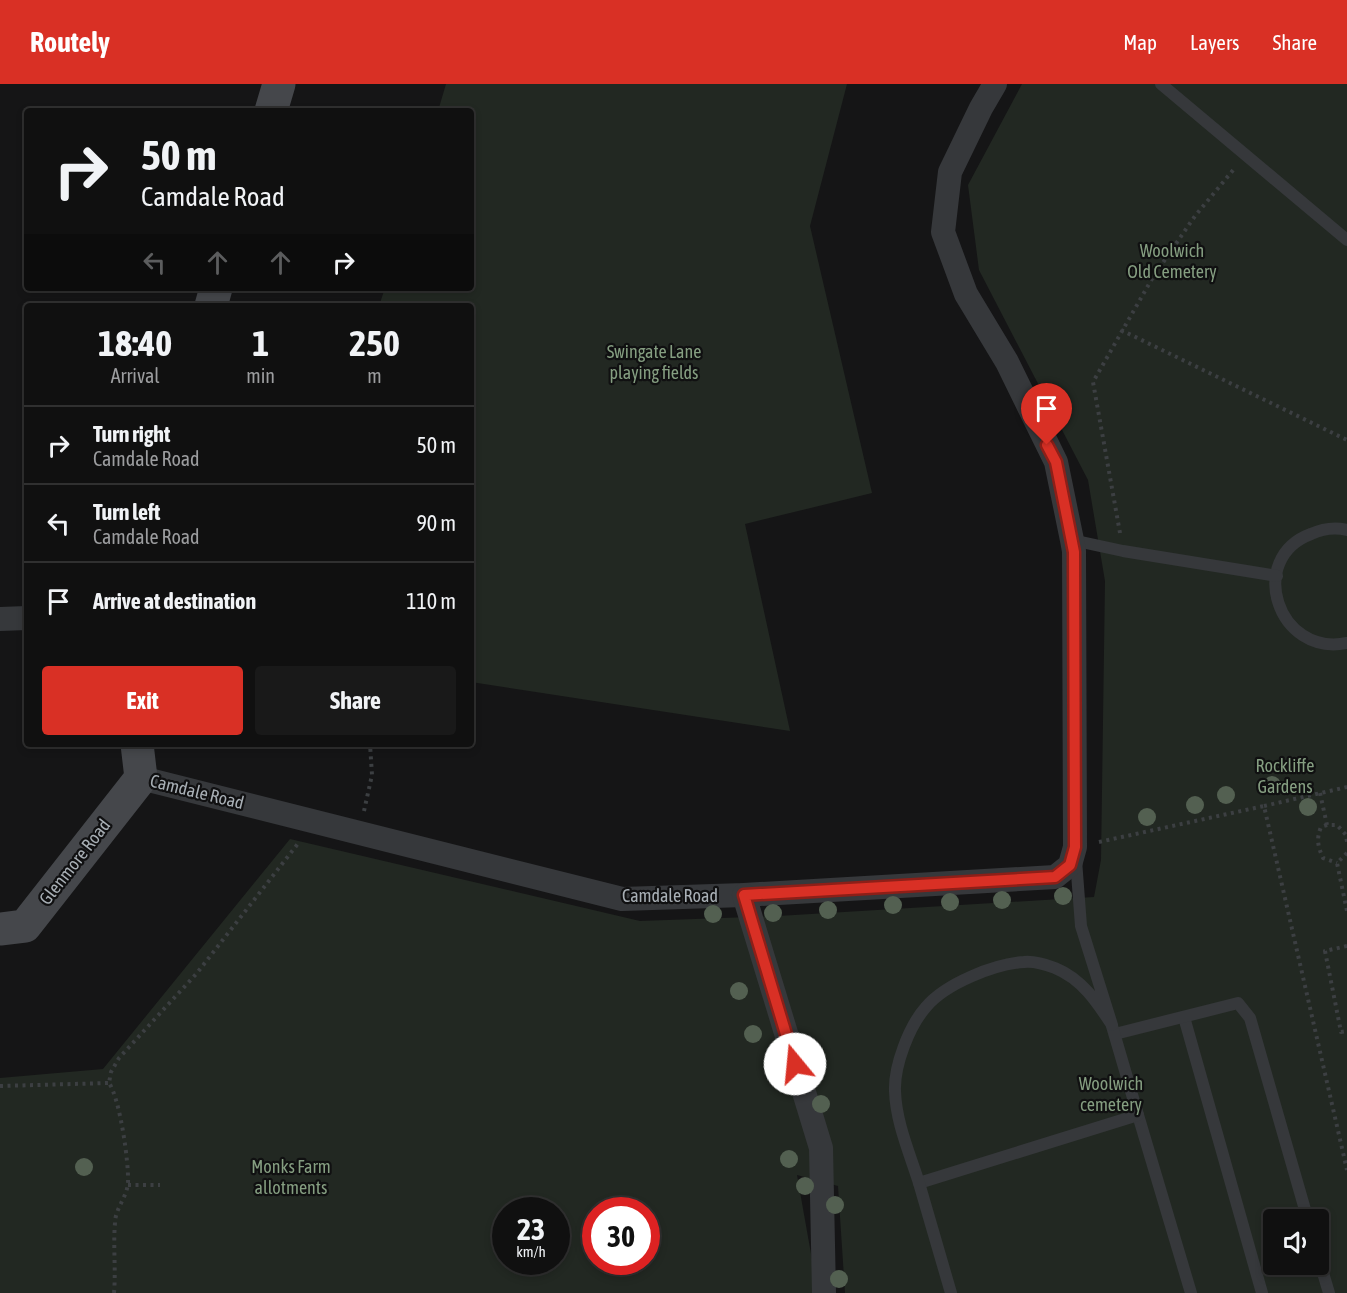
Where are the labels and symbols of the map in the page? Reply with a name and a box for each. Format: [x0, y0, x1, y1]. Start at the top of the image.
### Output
park label: Woolwich Old Cemetery [1127, 240, 1217, 282]
park label: Swingate Lane playing fields [607, 341, 701, 383]
pin [1021, 383, 1072, 445]
park label: Rockliffe Gardens [1256, 755, 1314, 797]
street label: Camdale Road [148, 770, 246, 813]
street label: Glenmore Road [35, 815, 115, 909]
street label: Camdale Road [622, 885, 718, 906]
position arrow [763, 1032, 827, 1096]
park label: Woolwich cemetery [1079, 1073, 1143, 1115]
park label: Monks Farm allotments [251, 1156, 331, 1198]
speed limit sign: 30 [582, 1197, 660, 1275]

